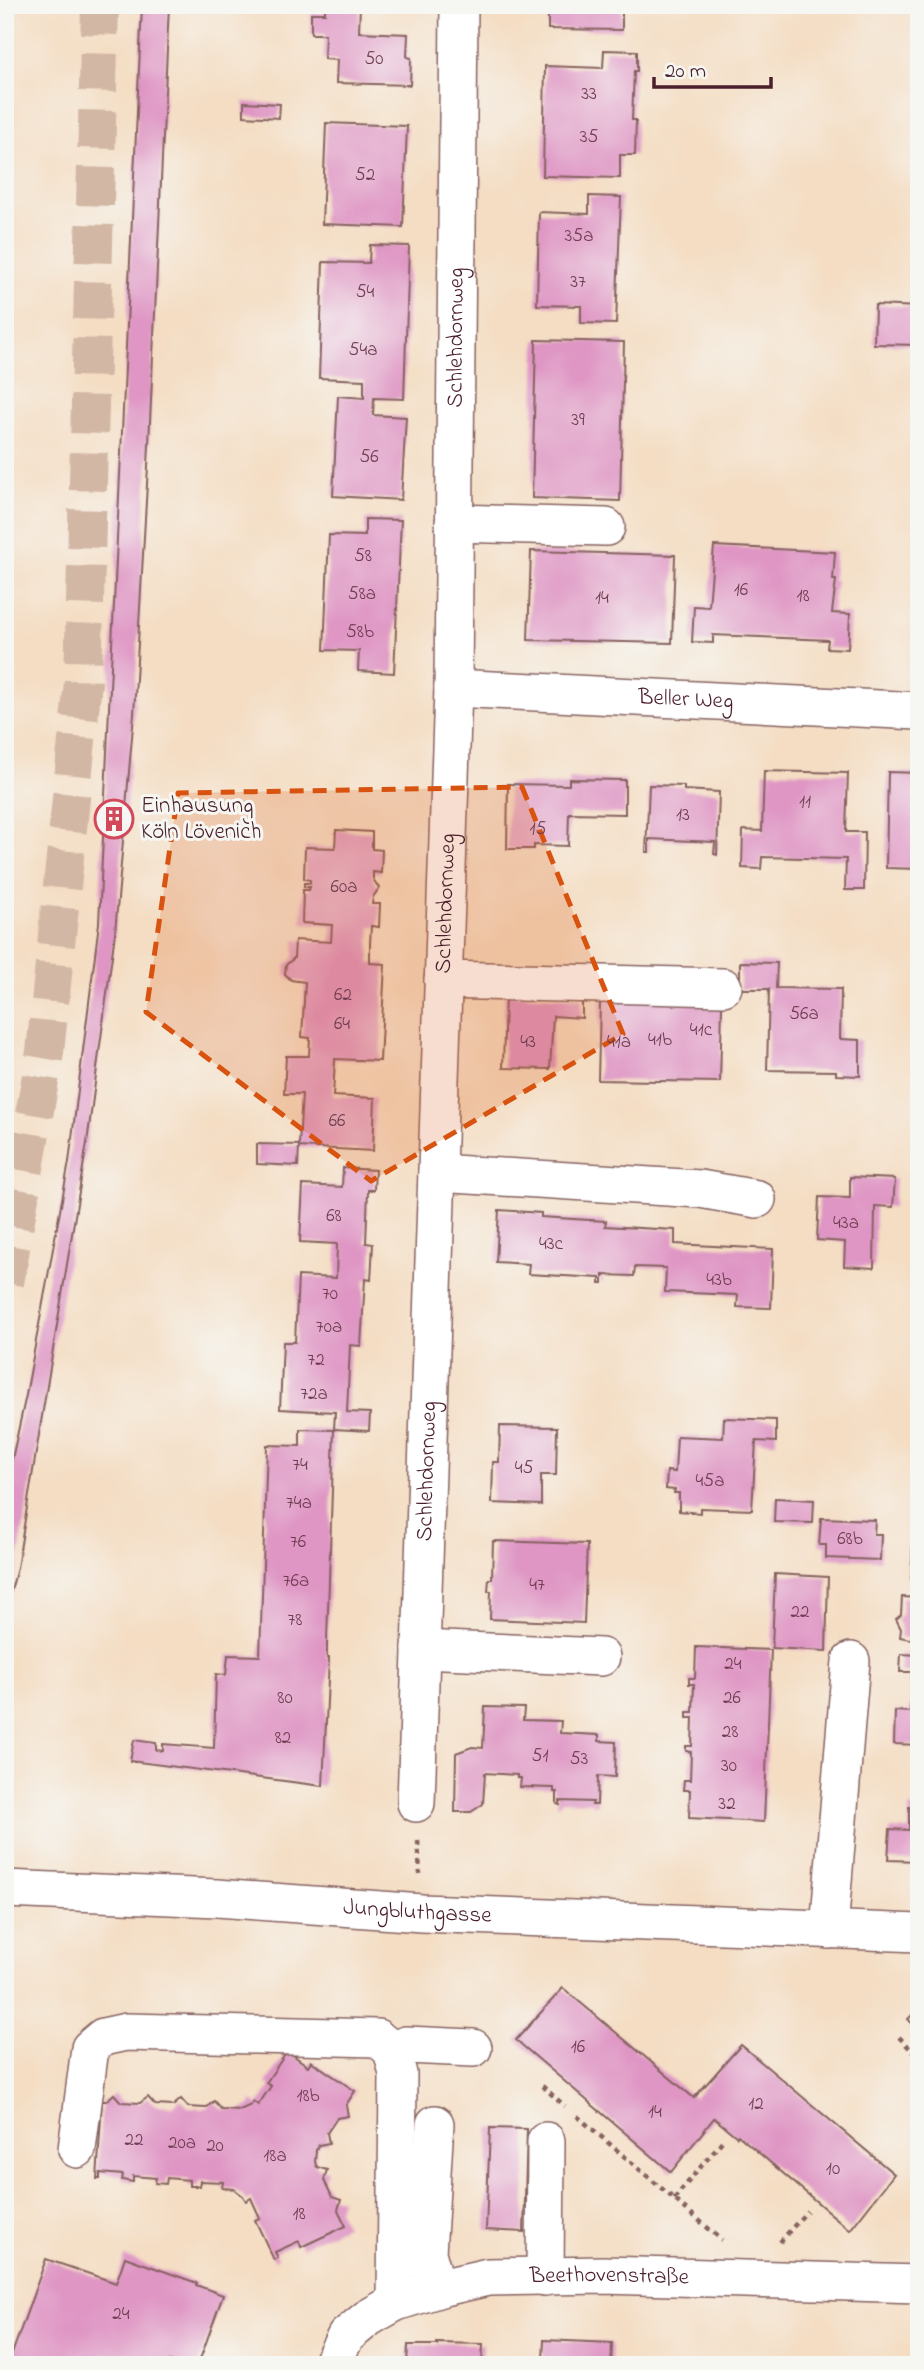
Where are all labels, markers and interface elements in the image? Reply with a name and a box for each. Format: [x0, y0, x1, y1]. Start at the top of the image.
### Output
house number: 50 [364, 46, 384, 73]
scale bar [654, 46, 772, 90]
text: 20 m [665, 57, 706, 87]
house number: 33 [581, 81, 597, 108]
house number: 35 [580, 124, 598, 151]
house number: 52 [355, 162, 375, 189]
house number: 35a [565, 223, 593, 250]
street label: Schlehdornweg [439, 267, 474, 408]
house number: 37 [570, 269, 586, 296]
house number: 54 [356, 279, 375, 306]
house number: 54a [349, 337, 377, 364]
house number: 39 [571, 407, 585, 434]
house number: 56 [359, 444, 379, 471]
house number: 58 [354, 543, 372, 570]
house number: 16 [734, 577, 748, 604]
house number: 58a [348, 581, 376, 608]
house number: 18 [796, 583, 810, 610]
house number: 14 [595, 585, 609, 612]
house number: 58b [346, 619, 374, 646]
street label: Beller Weg [636, 681, 734, 719]
house number: 11 [799, 789, 811, 816]
place label: Einhausung Köln Lövenich [141, 790, 261, 849]
building icon: Einhausung Köln Lövenich [93, 798, 135, 840]
house number: 13 [676, 802, 690, 829]
house number: 15 [530, 816, 547, 843]
street label: Schlehdornweg [427, 833, 466, 974]
house number: 60a [331, 874, 357, 901]
house number: 62 [334, 982, 352, 1009]
house number: 56a [789, 1001, 819, 1028]
house number: 64 [334, 1011, 350, 1038]
house number: 41c [690, 1017, 713, 1044]
house number: 41b [648, 1027, 672, 1054]
house number: 43 [520, 1029, 536, 1056]
house number: 41a [607, 1029, 631, 1056]
house number: 66 [329, 1108, 345, 1135]
house number: 68 [326, 1203, 342, 1230]
house number: 43a [833, 1210, 859, 1237]
house number: 43c [539, 1231, 564, 1258]
house number: 43b [706, 1267, 732, 1294]
house number: 70 [322, 1281, 338, 1308]
house number: 70a [316, 1314, 342, 1341]
house number: 72 [307, 1347, 325, 1374]
house number: 72a [300, 1381, 328, 1408]
street label: Schlehdornweg [408, 1401, 447, 1542]
house number: 74 [292, 1452, 308, 1479]
house number: 45 [515, 1455, 533, 1482]
house number: 45a [696, 1468, 724, 1495]
house number: 74a [286, 1490, 312, 1517]
house number: 68b [837, 1526, 863, 1553]
house number: 76 [290, 1529, 306, 1556]
house number: 76a [283, 1568, 309, 1595]
house number: 47 [529, 1572, 545, 1599]
house number: 22 [791, 1599, 809, 1626]
house number: 78 [288, 1607, 302, 1634]
house number: 24 [724, 1651, 742, 1678]
house number: 80 [277, 1685, 293, 1712]
house number: 26 [723, 1685, 741, 1712]
house number: 28 [722, 1719, 738, 1746]
house number: 82 [275, 1725, 291, 1752]
house number: 51 [532, 1743, 548, 1770]
house number: 53 [570, 1746, 589, 1773]
house number: 30 [721, 1753, 737, 1780]
house number: 32 [718, 1791, 736, 1818]
street label: Jungbluthgasse [342, 1891, 493, 1932]
house number: 16 [571, 2034, 585, 2061]
house number: 18b [296, 2083, 320, 2110]
house number: 12 [748, 2091, 764, 2118]
house number: 14 [648, 2099, 662, 2126]
house number: 22 [125, 2127, 143, 2154]
house number: 20a [168, 2130, 196, 2157]
house number: 20 [206, 2133, 224, 2160]
house number: 18a [263, 2143, 287, 2170]
house number: 10 [826, 2156, 840, 2183]
house number: 18 [292, 2201, 306, 2228]
street label: Beethovenstraße [528, 2258, 690, 2294]
house number: 24 [112, 2301, 130, 2328]

